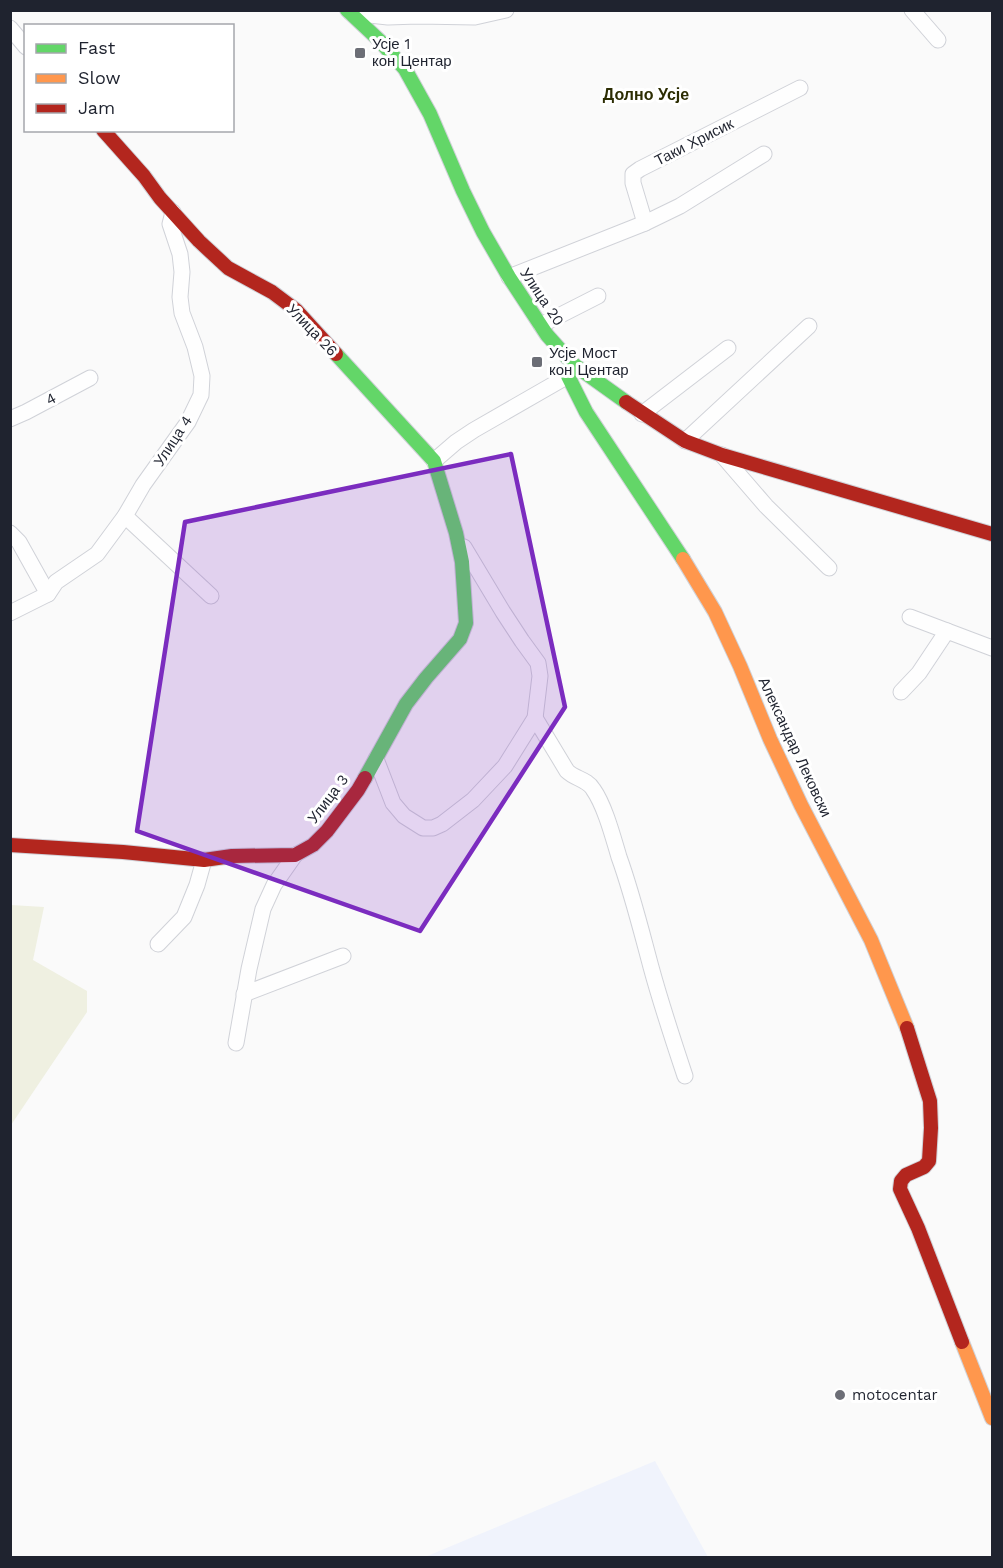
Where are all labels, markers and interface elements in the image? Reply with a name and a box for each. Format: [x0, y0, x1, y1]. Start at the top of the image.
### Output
legend [24, 24, 234, 132]
place label: Усје 1 кон Центар [372, 35, 452, 70]
text: Fast [78, 37, 116, 58]
marker: Усје 1 кон Центар [353, 46, 367, 60]
text: Slow [78, 67, 121, 88]
district label: Долно Усје [603, 85, 689, 104]
text: Jam [78, 97, 115, 118]
street label: Таки Хрисик [652, 114, 737, 170]
street label: Улица 20 [516, 265, 568, 329]
street label: Улица 26 [283, 300, 341, 360]
place label: Усје Мост кон Центар [549, 344, 629, 379]
marker: Усје Мост кон Центар [530, 355, 544, 369]
street label: 4 [43, 389, 59, 409]
street label: Улица 4 [150, 412, 196, 470]
street label: Александар Лековски [755, 674, 835, 820]
street label: Улица 3 [304, 771, 352, 827]
place label: motocentar [852, 1386, 938, 1404]
marker: motocentar [833, 1388, 847, 1402]

